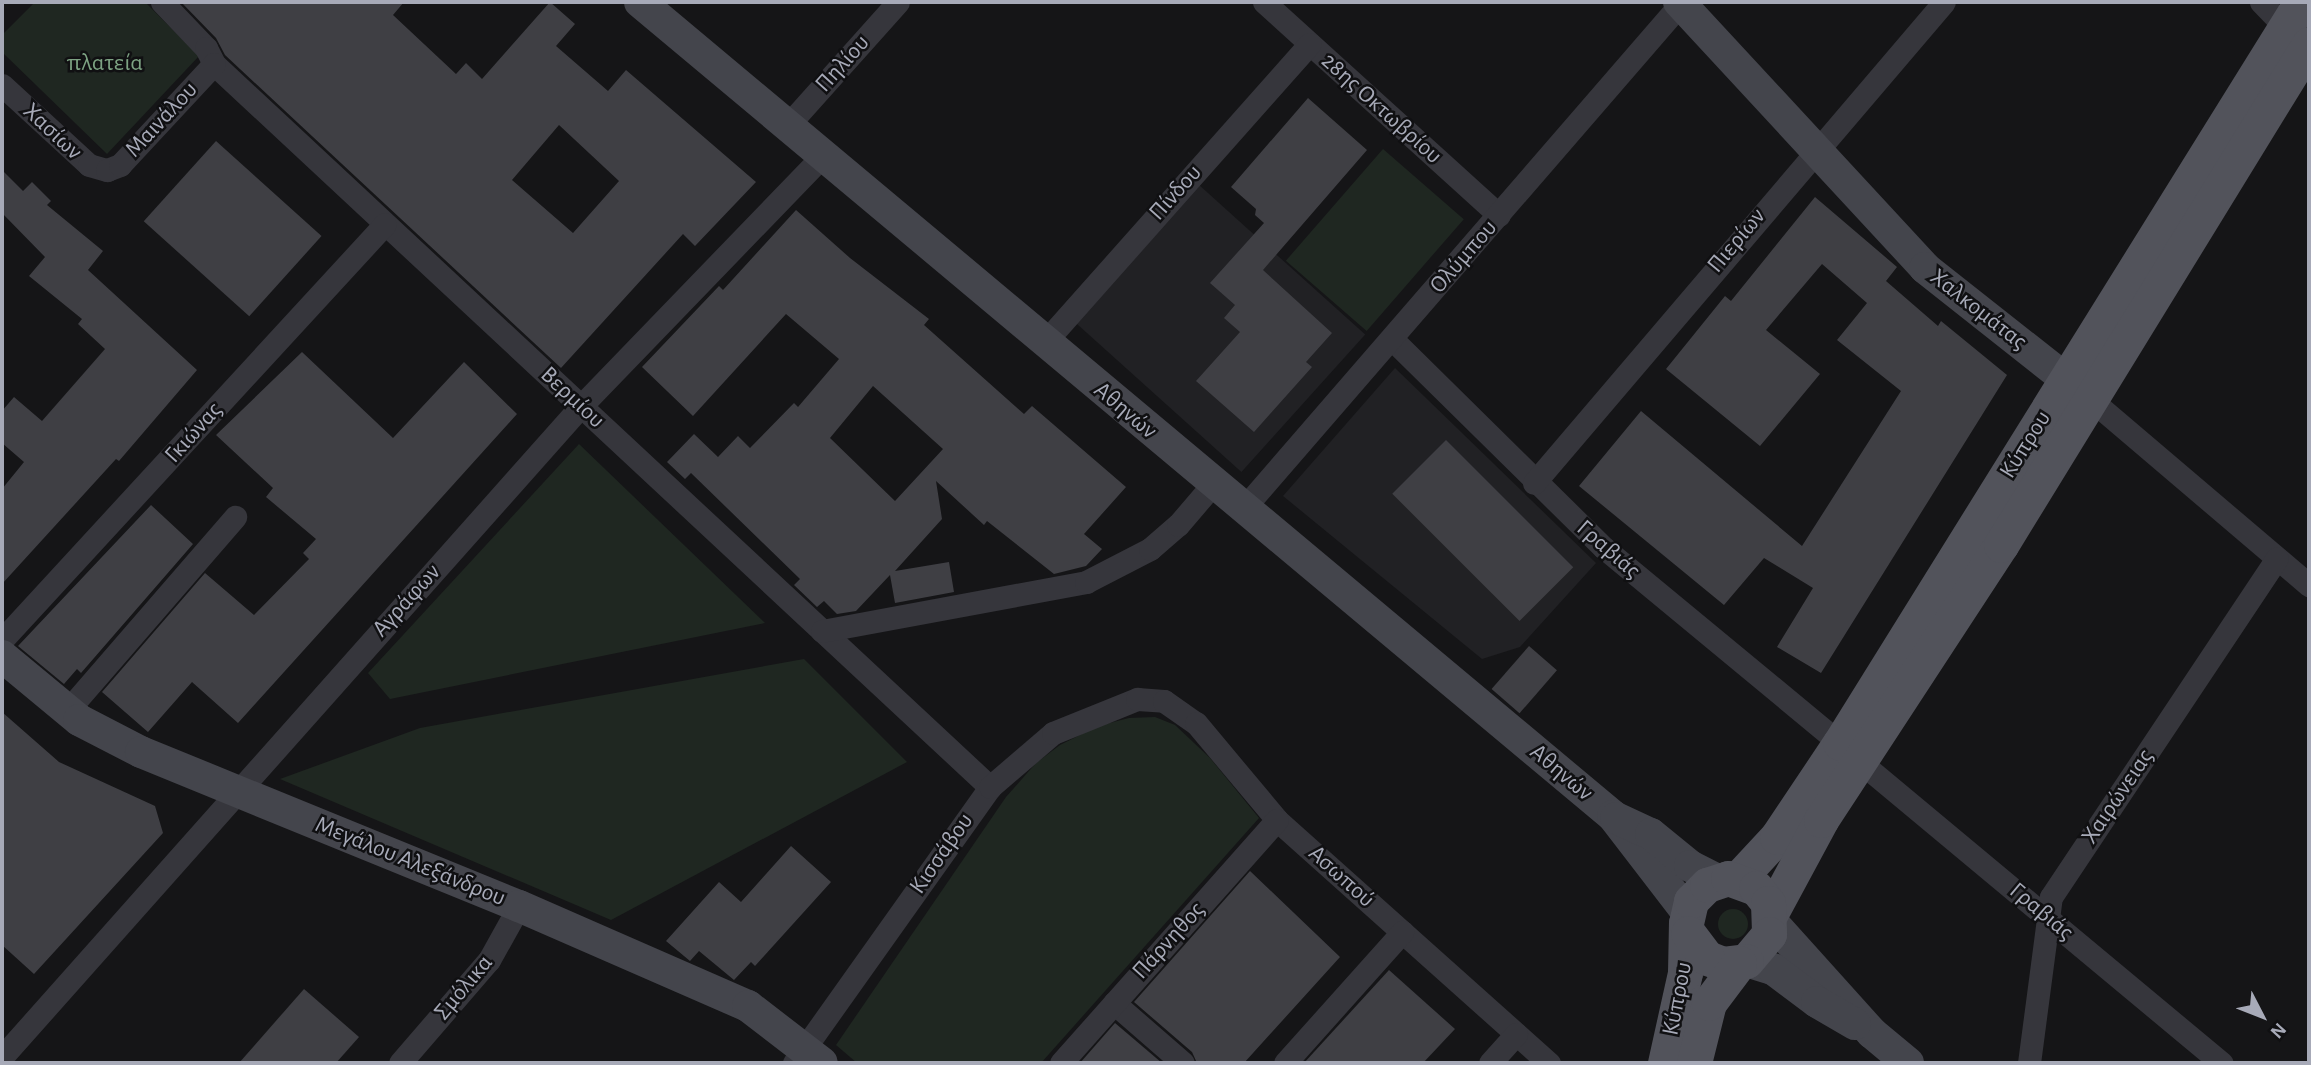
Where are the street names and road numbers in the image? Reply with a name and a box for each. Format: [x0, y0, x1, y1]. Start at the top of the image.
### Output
street label: Πηλίου [810, 29, 876, 99]
street label: 28ης Οκτωβρίου [1315, 47, 1447, 171]
street label: Μαινάλου [120, 76, 204, 164]
street label: Χασίων [16, 97, 88, 167]
street label: Πίνδου [1143, 159, 1209, 227]
street label: Πιερίων [1702, 203, 1772, 279]
street label: Ολύμπου [1424, 214, 1504, 300]
street label: Χαλκομάτας [1924, 263, 2032, 357]
street label: Βερμίου [534, 361, 610, 435]
street label: Αθηνών [1088, 376, 1162, 446]
street label: Γκιώνας [159, 397, 229, 469]
street label: Κύπρου [1994, 406, 2058, 484]
street label: Γραβιάς [1570, 515, 1646, 585]
street label: Αγράφων [367, 558, 447, 644]
street label: Αθηνών [1524, 738, 1598, 808]
street label: Χαιρώνειας [2076, 744, 2160, 850]
street label: Κισσάβου [904, 808, 980, 900]
street label: Μεγάλου Αλεξάνδρου [311, 811, 509, 913]
street label: Ασωπού [1302, 840, 1380, 914]
street label: Γραβιάς [2003, 877, 2079, 947]
street label: Πάρνηθος [1127, 896, 1211, 986]
street label: Σμόλικα [428, 950, 500, 1026]
street label: Κύπρου [1657, 960, 1699, 1038]

